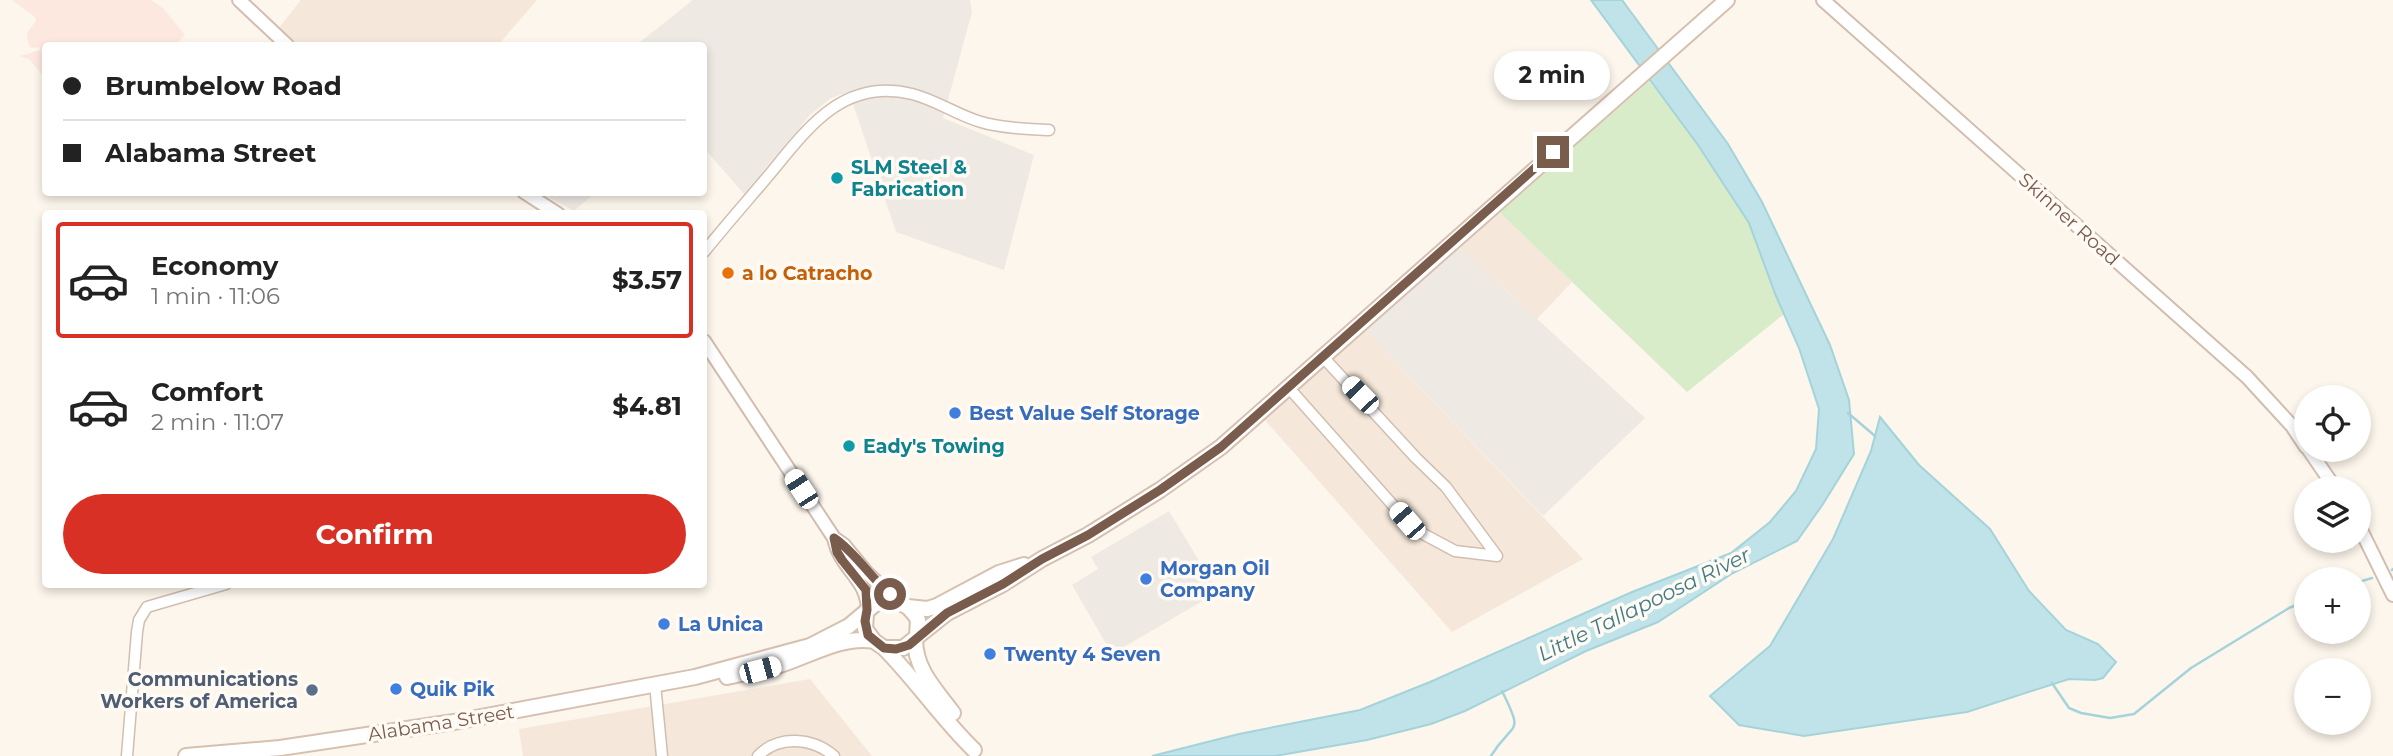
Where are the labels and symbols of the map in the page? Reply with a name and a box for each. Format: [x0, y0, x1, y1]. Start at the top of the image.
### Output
callout: 2 min [1495, 51, 1611, 100]
route end [1537, 136, 1569, 168]
place label: SLM Steel & Fabrication [851, 156, 967, 201]
street label: Skinner Road [2014, 168, 2124, 270]
marker: SLM Steel & Fabrication [829, 170, 845, 186]
place label: a lo Catracho [742, 262, 872, 285]
marker: a lo Catracho [720, 265, 736, 281]
car [1338, 373, 1383, 417]
place label: Best Value Self Storage [969, 402, 1200, 425]
marker: Best Value Self Storage [947, 405, 963, 421]
place label: Eady's Towing [863, 435, 1005, 458]
marker: Eady's Towing [841, 438, 857, 454]
car [781, 466, 822, 512]
car [1386, 498, 1429, 544]
water label: Little Tallapoosa River [1534, 541, 1755, 666]
place label: Morgan Oil Company [1160, 557, 1270, 602]
marker: Morgan Oil Company [1138, 571, 1154, 587]
route start [874, 578, 906, 610]
place label: La Unica [678, 613, 763, 636]
marker: La Unica [656, 616, 672, 632]
place label: Twenty 4 Seven [1004, 643, 1161, 666]
marker: Twenty 4 Seven [982, 646, 998, 662]
car [737, 654, 784, 686]
place label: Communications Workers of America [100, 668, 298, 713]
place label: Quik Pik [410, 678, 495, 701]
marker: Quik Pik [388, 681, 404, 697]
marker: Communications Workers of America [304, 682, 320, 698]
street label: Alabama Street [366, 700, 516, 746]

